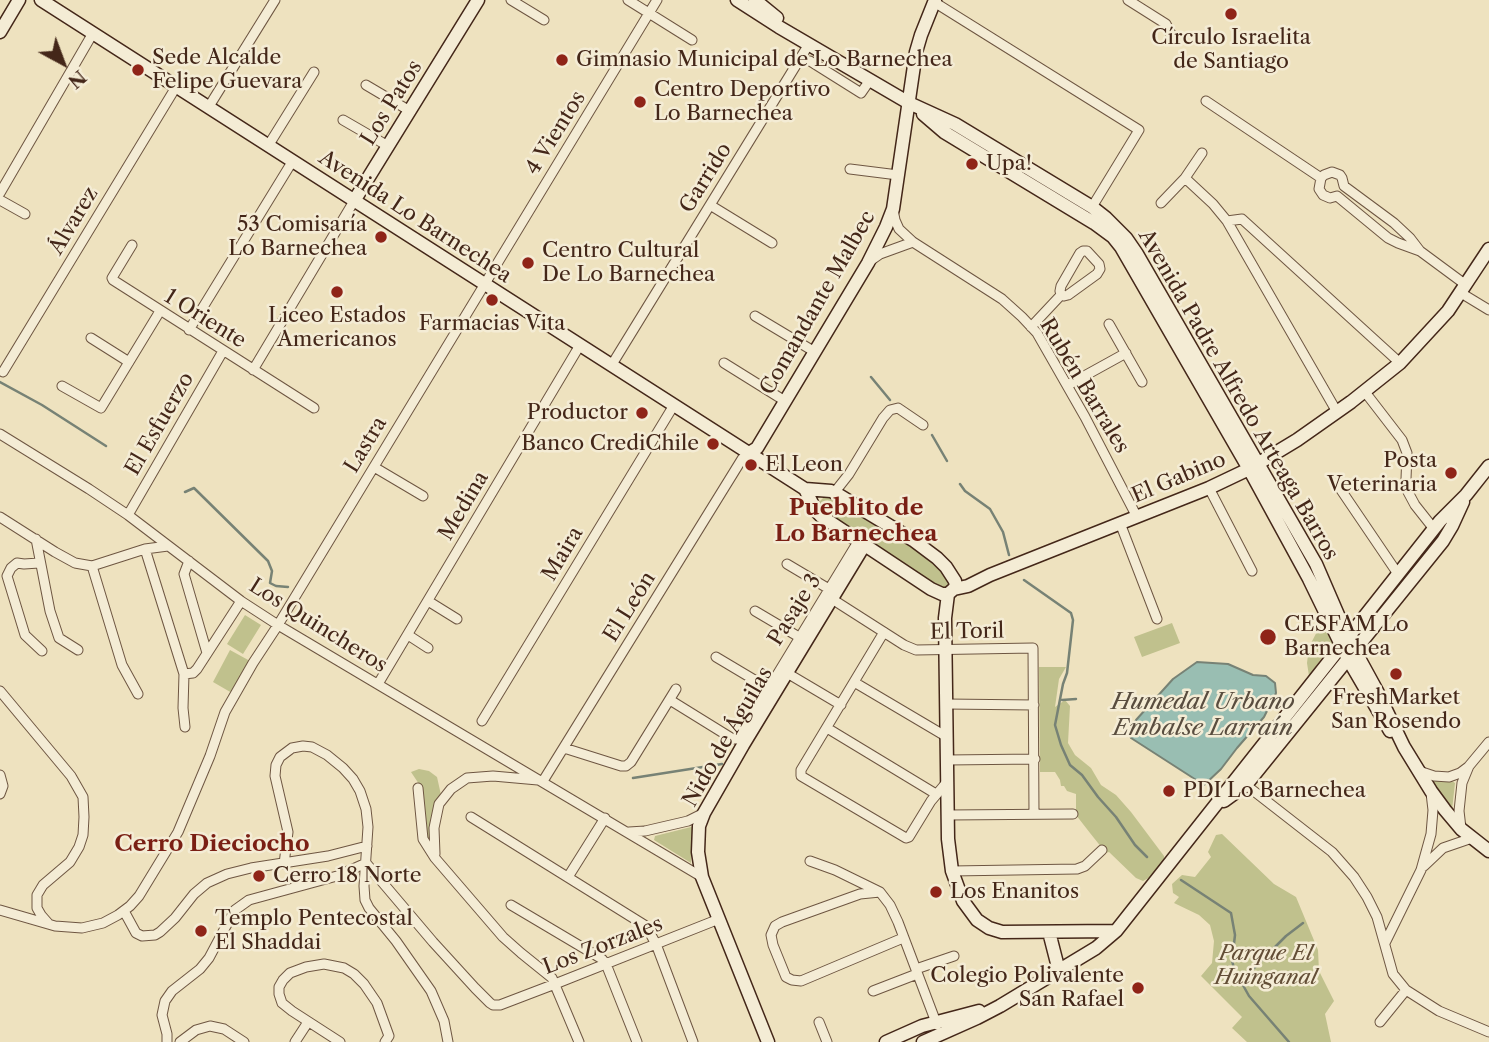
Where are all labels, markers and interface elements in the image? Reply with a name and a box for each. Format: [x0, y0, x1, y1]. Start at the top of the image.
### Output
marker: Círculo Israelita de Santiago [1223, 6, 1239, 22]
place label: Círculo Israelita de Santiago [1151, 25, 1311, 75]
north arrow [28, 28, 98, 98]
place label: Sede Alcalde Felipe Guevara [152, 45, 302, 95]
place label: Gimnasio Municipal de Lo Barnechea [576, 47, 953, 73]
marker: Gimnasio Municipal de Lo Barnechea [554, 52, 570, 68]
street label: Los Patos [356, 56, 428, 150]
marker: Sede Alcalde Felipe Guevara [130, 62, 146, 78]
text: N [63, 65, 91, 93]
place label: Centro Deportivo Lo Barnechea [654, 77, 830, 127]
street label: 4 Vientos [521, 87, 591, 179]
marker: Centro Deportivo Lo Barnechea [632, 94, 648, 110]
street label: Garrido [675, 138, 737, 218]
street label: Avenida Lo Barnechea [314, 145, 516, 289]
place label: Upa! [986, 151, 1032, 177]
marker: Upa! [964, 156, 980, 172]
street label: Álvarez [44, 183, 104, 259]
street label: Comandante Malbec [755, 206, 881, 400]
place label: 53 Comisaría Lo Barnechea [228, 212, 367, 262]
street label: Avenida Padre Alfredo Arteaga Barros [1133, 225, 1343, 565]
marker: 53 Comisaría Lo Barnechea [373, 229, 389, 245]
place label: Centro Cultural De Lo Barnechea [542, 238, 715, 288]
marker: Centro Cultural De Lo Barnechea [520, 255, 536, 271]
street label: 1 Oriente [160, 284, 250, 354]
marker: Liceo Estados Americanos [329, 284, 345, 300]
marker: Farmacias Vita [484, 292, 500, 308]
place label: Liceo Estados Americanos [268, 303, 406, 353]
place label: Farmacias Vita [419, 311, 565, 337]
street label: Rubén Barrales [1034, 314, 1134, 458]
street label: El Esfuerzo [120, 368, 200, 480]
place label: Productor [527, 400, 628, 426]
marker: Productor [634, 405, 650, 421]
street label: Lastra [339, 412, 393, 478]
place label: Banco CrediChile [521, 431, 699, 457]
marker: Banco CrediChile [705, 436, 721, 452]
street label: El Gabino [1128, 447, 1230, 509]
place label: Posta Veterinaria [1327, 448, 1437, 498]
place label: El Leon [765, 452, 843, 478]
marker: El Leon [743, 457, 759, 473]
marker: Posta Veterinaria [1443, 465, 1459, 481]
street label: Medina [434, 467, 494, 545]
district label: Pueblito de Lo Barnechea [775, 494, 937, 548]
street label: Maira [537, 523, 589, 585]
street label: El León [599, 567, 661, 647]
street label: Pasaje 3 [763, 570, 827, 650]
street label: Los Quincheros [244, 573, 392, 679]
place label: CESFAM Lo Barnechea [1284, 612, 1409, 662]
street label: El Toril [930, 619, 1004, 645]
marker: CESFAM Lo Barnechea [1258, 627, 1278, 647]
street label: Nido de Águilas [678, 663, 778, 811]
marker: FreshMarket San Rosendo [1388, 666, 1404, 682]
place label: FreshMarket San Rosendo [1331, 685, 1461, 735]
water label: Humedal Urbano Embalse Larraín [1111, 688, 1295, 742]
place label: PDI Lo Barnechea [1183, 778, 1366, 804]
marker: PDI Lo Barnechea [1161, 783, 1177, 799]
district label: Cerro Dieciocho [114, 830, 310, 858]
place label: Cerro 18 Norte [273, 863, 421, 889]
marker: Cerro 18 Norte [251, 868, 267, 884]
place label: Los Enanitos [950, 879, 1079, 905]
marker: Los Enanitos [928, 884, 944, 900]
place label: Templo Pentecostal El Shaddai [215, 906, 413, 956]
street label: Los Zorzales [540, 912, 666, 980]
marker: Templo Pentecostal El Shaddai [193, 923, 209, 939]
park label: Parque El Huinganal [1215, 941, 1317, 991]
place label: Colegio Polivalente San Rafael [930, 963, 1124, 1013]
marker: Colegio Polivalente San Rafael [1130, 980, 1146, 996]

